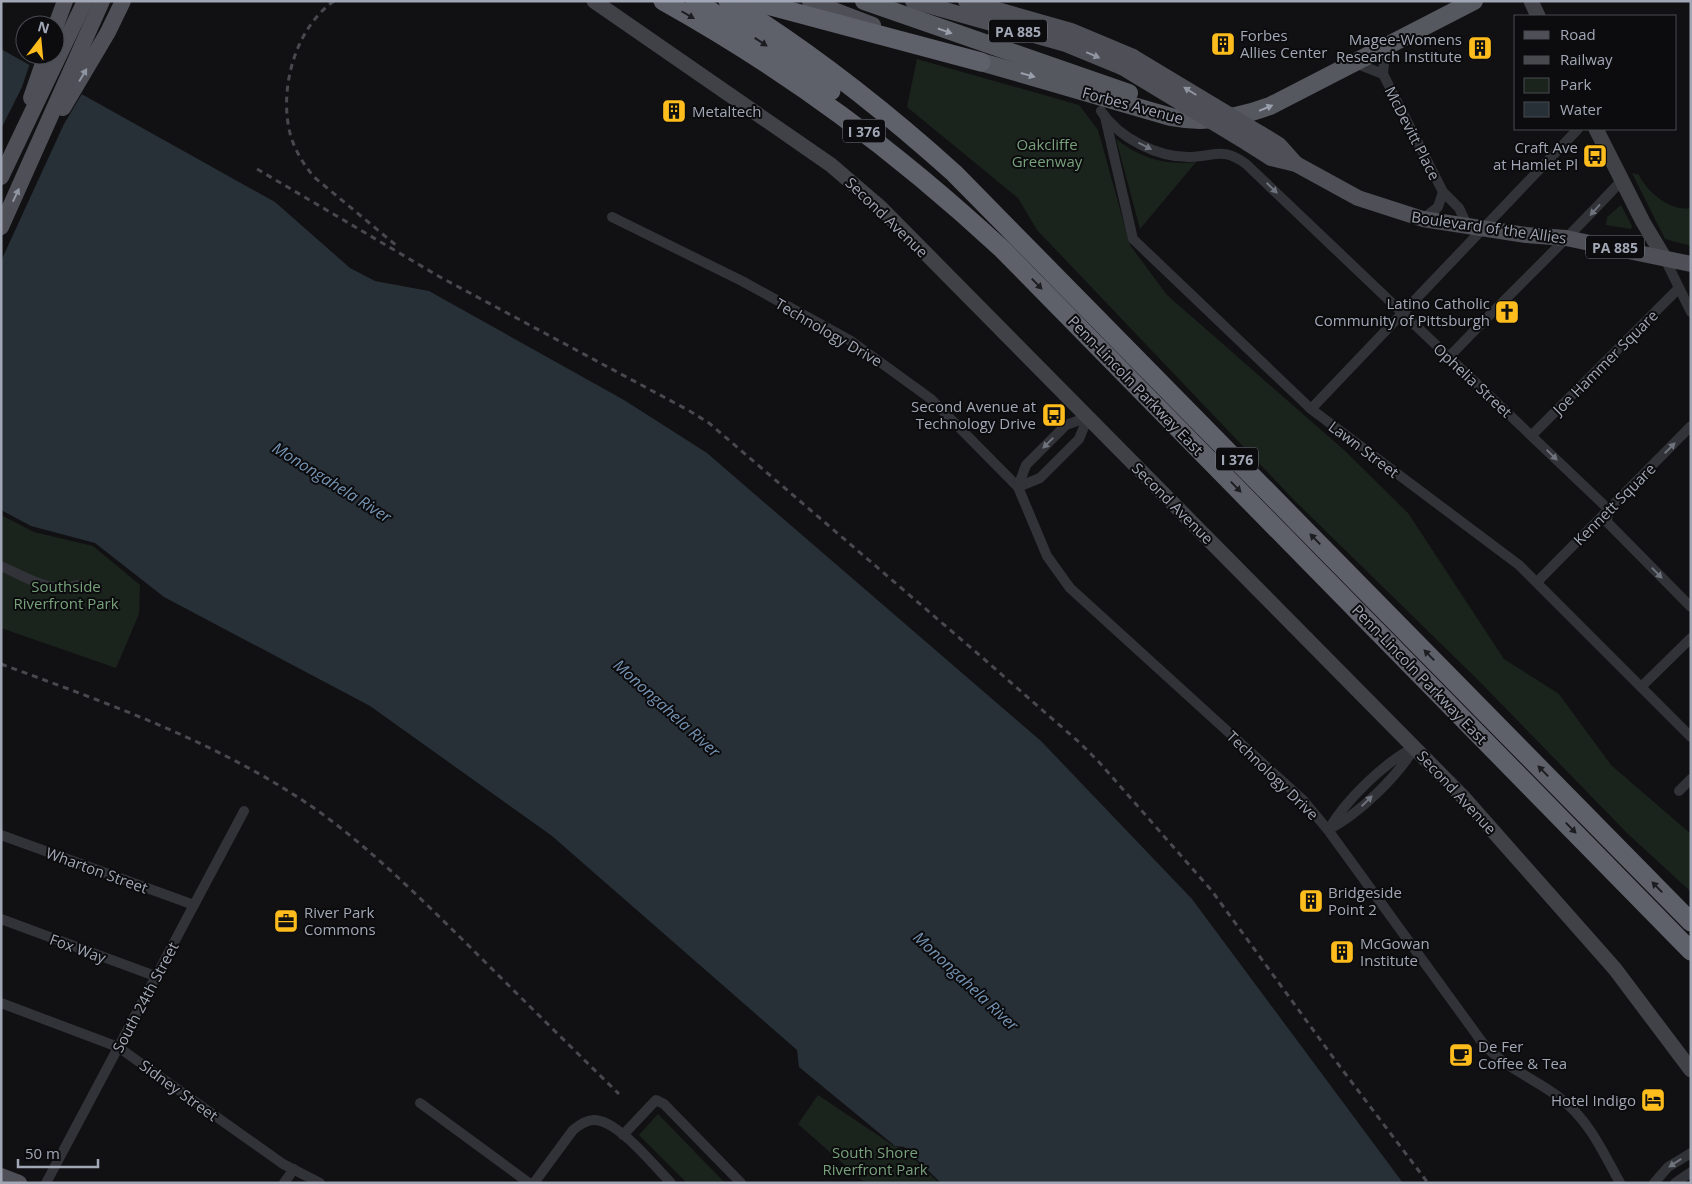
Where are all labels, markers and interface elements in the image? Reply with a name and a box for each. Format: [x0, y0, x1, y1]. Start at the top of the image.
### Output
one-way arrow [681, 11, 694, 20]
north arrow [15, 15, 65, 65]
legend [1514, 15, 1677, 130]
text: N [36, 16, 52, 38]
road number: PA 885 [989, 20, 1047, 42]
text: Road [1560, 24, 1596, 44]
place label: Forbes Allies Center [1240, 25, 1327, 62]
one-way arrow [938, 28, 953, 35]
place label: Magee-Womens Research Institute [1336, 29, 1462, 66]
building icon: Forbes Allies Center [1210, 31, 1236, 57]
building icon: Magee-Womens Research Institute [1467, 35, 1493, 61]
one-way arrow [755, 37, 768, 47]
text: Railway [1560, 49, 1613, 69]
one-way arrow [1086, 51, 1101, 59]
one-way arrow [78, 68, 87, 81]
one-way arrow [1021, 72, 1036, 80]
text: Park [1560, 74, 1591, 94]
street label: Forbes Avenue [1080, 82, 1186, 128]
street label: McDevitt Place [1381, 83, 1445, 183]
one-way arrow [1183, 86, 1196, 95]
building icon: Metaltech [661, 98, 687, 124]
text: Water [1560, 99, 1602, 119]
place label: Metaltech [692, 101, 762, 121]
one-way arrow [1259, 103, 1273, 111]
road number: I 376 [843, 120, 885, 142]
park label: Oakcliffe Greenway [1012, 134, 1083, 171]
place label: Craft Ave at Hamlet Pl [1493, 137, 1578, 174]
one-way arrow [1137, 142, 1152, 150]
bus stop icon: Craft Ave at Hamlet Pl [1582, 143, 1608, 169]
street label: Second Avenue [841, 173, 933, 261]
one-way arrow [1265, 182, 1277, 194]
one-way arrow [13, 188, 21, 202]
one-way arrow [1589, 203, 1601, 215]
street label: Boulevard of the Allies [1410, 206, 1568, 248]
road number: PA 885 [1586, 236, 1644, 258]
one-way arrow [1030, 277, 1042, 289]
street label: Technology Drive [772, 293, 886, 371]
place label: Latino Catholic Community of Pittsburgh [1314, 293, 1490, 330]
church icon: Latino Catholic Community of Pittsburgh [1494, 299, 1520, 325]
street label: Joe Hammer Square [1547, 305, 1662, 420]
street label: Penn-Lincoln Parkway East [1064, 311, 1208, 459]
street label: Ophelia Street [1430, 339, 1516, 421]
place label: Second Avenue at Technology Drive [911, 396, 1036, 433]
bus stop icon: Second Avenue at Technology Drive [1041, 402, 1067, 428]
street label: Lawn Street [1325, 416, 1403, 482]
water label: Monongahela River [268, 437, 396, 528]
one-way arrow [1042, 437, 1054, 449]
one-way arrow [1663, 442, 1675, 454]
road number: I 376 [1216, 448, 1258, 470]
one-way arrow [1546, 449, 1558, 461]
street label: Second Avenue [1128, 458, 1218, 548]
street label: Kennett Square [1569, 459, 1659, 549]
one-way arrow [1230, 481, 1242, 493]
one-way arrow [1309, 533, 1321, 545]
one-way arrow [1651, 567, 1663, 579]
park label: Southside Riverfront Park [13, 576, 119, 613]
street label: Penn-Lincoln Parkway East [1348, 600, 1492, 748]
one-way arrow [1423, 649, 1435, 661]
water label: Monongahela River [609, 654, 726, 762]
street label: Technology Drive [1223, 726, 1323, 824]
street label: Second Avenue [1413, 746, 1501, 838]
one-way arrow [1537, 765, 1549, 777]
one-way arrow [1361, 795, 1373, 807]
one-way arrow [1565, 821, 1577, 833]
street label: Wharton Street [43, 842, 151, 898]
one-way arrow [1651, 881, 1663, 893]
place label: Bridgeside Point 2 [1328, 882, 1402, 919]
building icon: Bridgeside Point 2 [1298, 888, 1324, 914]
place label: River Park Commons [304, 902, 376, 939]
office icon: River Park Commons [273, 908, 299, 934]
water label: Monongahela River [909, 926, 1024, 1036]
street label: Fox Way [47, 929, 109, 968]
place label: McGowan Institute [1360, 933, 1430, 970]
street label: South 24th Street [107, 938, 183, 1056]
building icon: McGowan Institute [1329, 939, 1355, 965]
place label: De Fer Coffee & Tea [1478, 1036, 1567, 1073]
cafe icon: De Fer Coffee & Tea [1448, 1042, 1474, 1068]
street label: Sidney Street [136, 1055, 222, 1125]
hotel icon: Hotel Indigo [1640, 1087, 1666, 1113]
place label: Hotel Indigo [1551, 1090, 1636, 1110]
scale bar [18, 1136, 98, 1168]
park label: South Shore Riverfront Park [822, 1142, 928, 1179]
text: 50 m [25, 1143, 60, 1163]
one-way arrow [1669, 1158, 1682, 1168]

